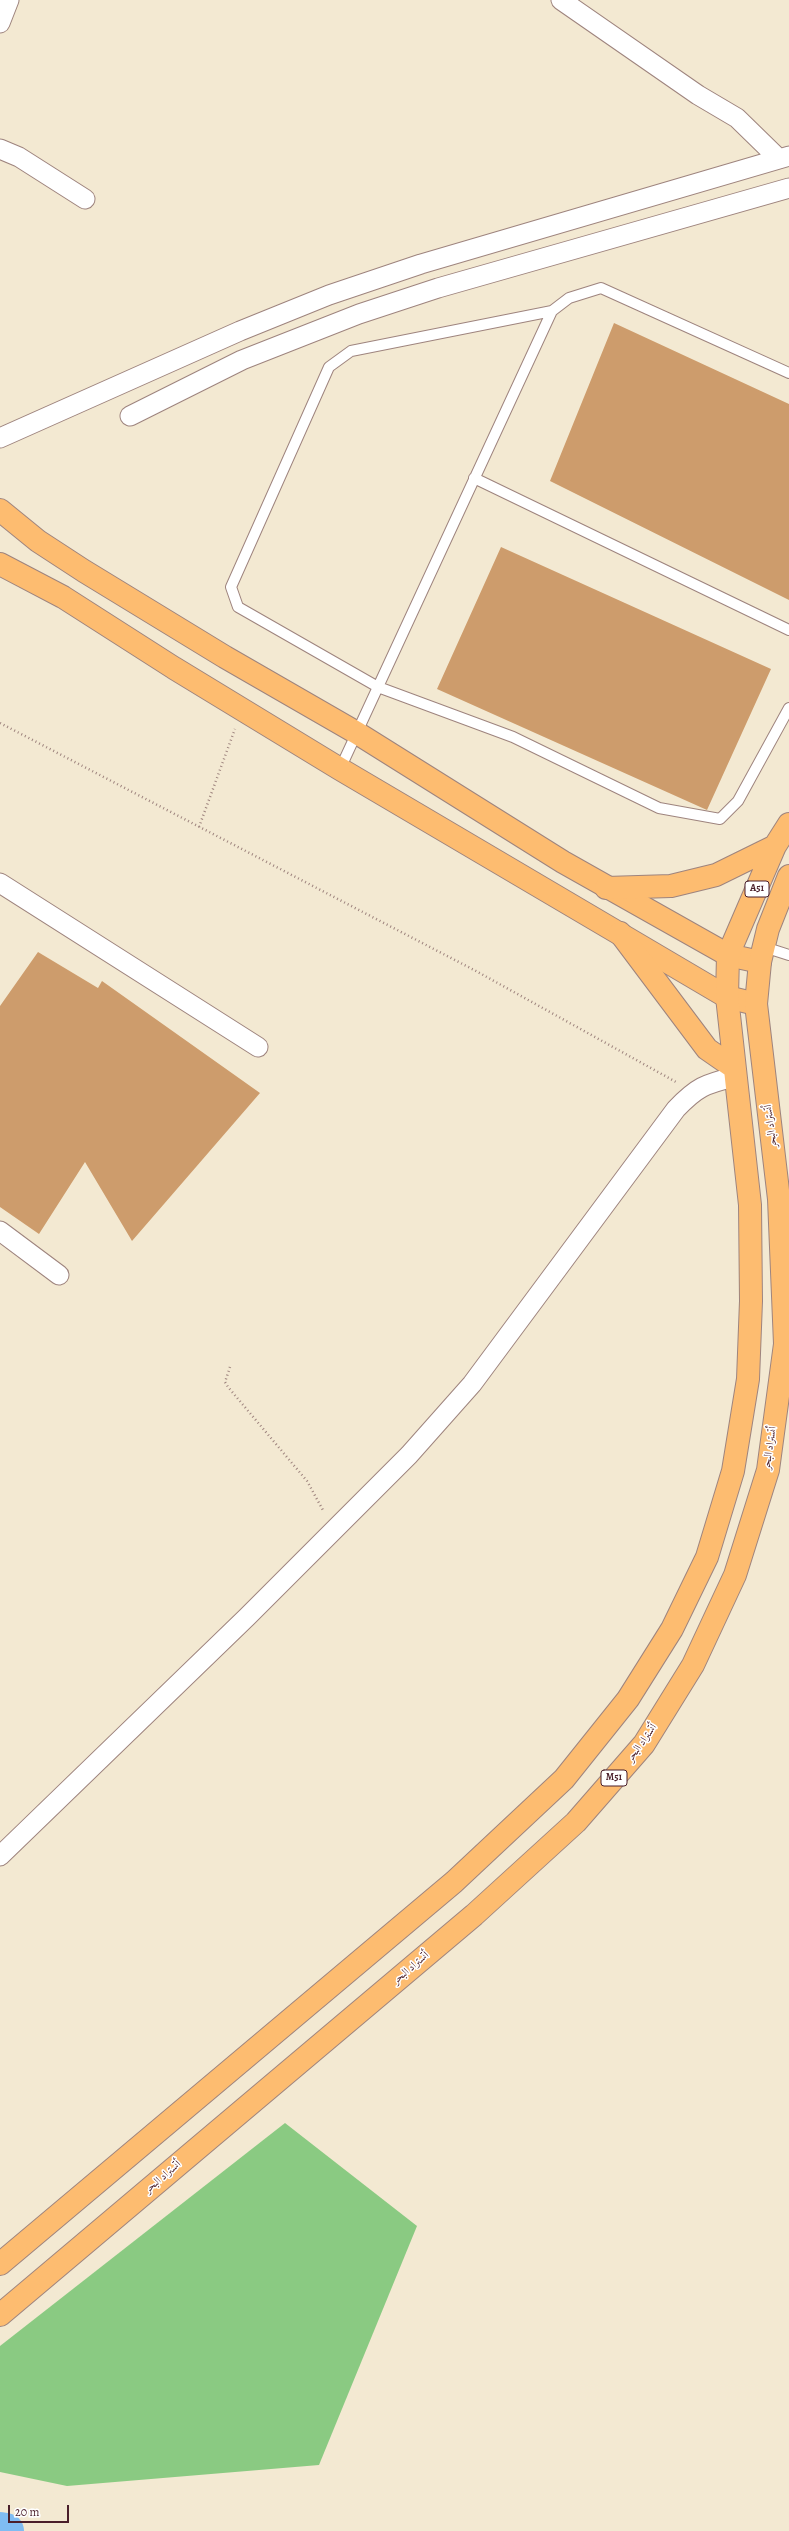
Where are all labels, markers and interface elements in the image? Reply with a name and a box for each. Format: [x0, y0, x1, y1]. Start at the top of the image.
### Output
road number: A51 [745, 881, 769, 897]
street label: أتستراد البحر [762, 1104, 780, 1148]
street label: أتستراد البحر [760, 1426, 780, 1470]
street label: أتستراد البحر [624, 1722, 660, 1764]
road number: M51 [601, 1770, 627, 1786]
street label: أتستراد البحر [390, 1949, 432, 1987]
street label: أتستراد البحر [142, 2158, 184, 2196]
scale bar [10, 2497, 71, 2523]
text: 20 m [15, 2504, 39, 2520]

